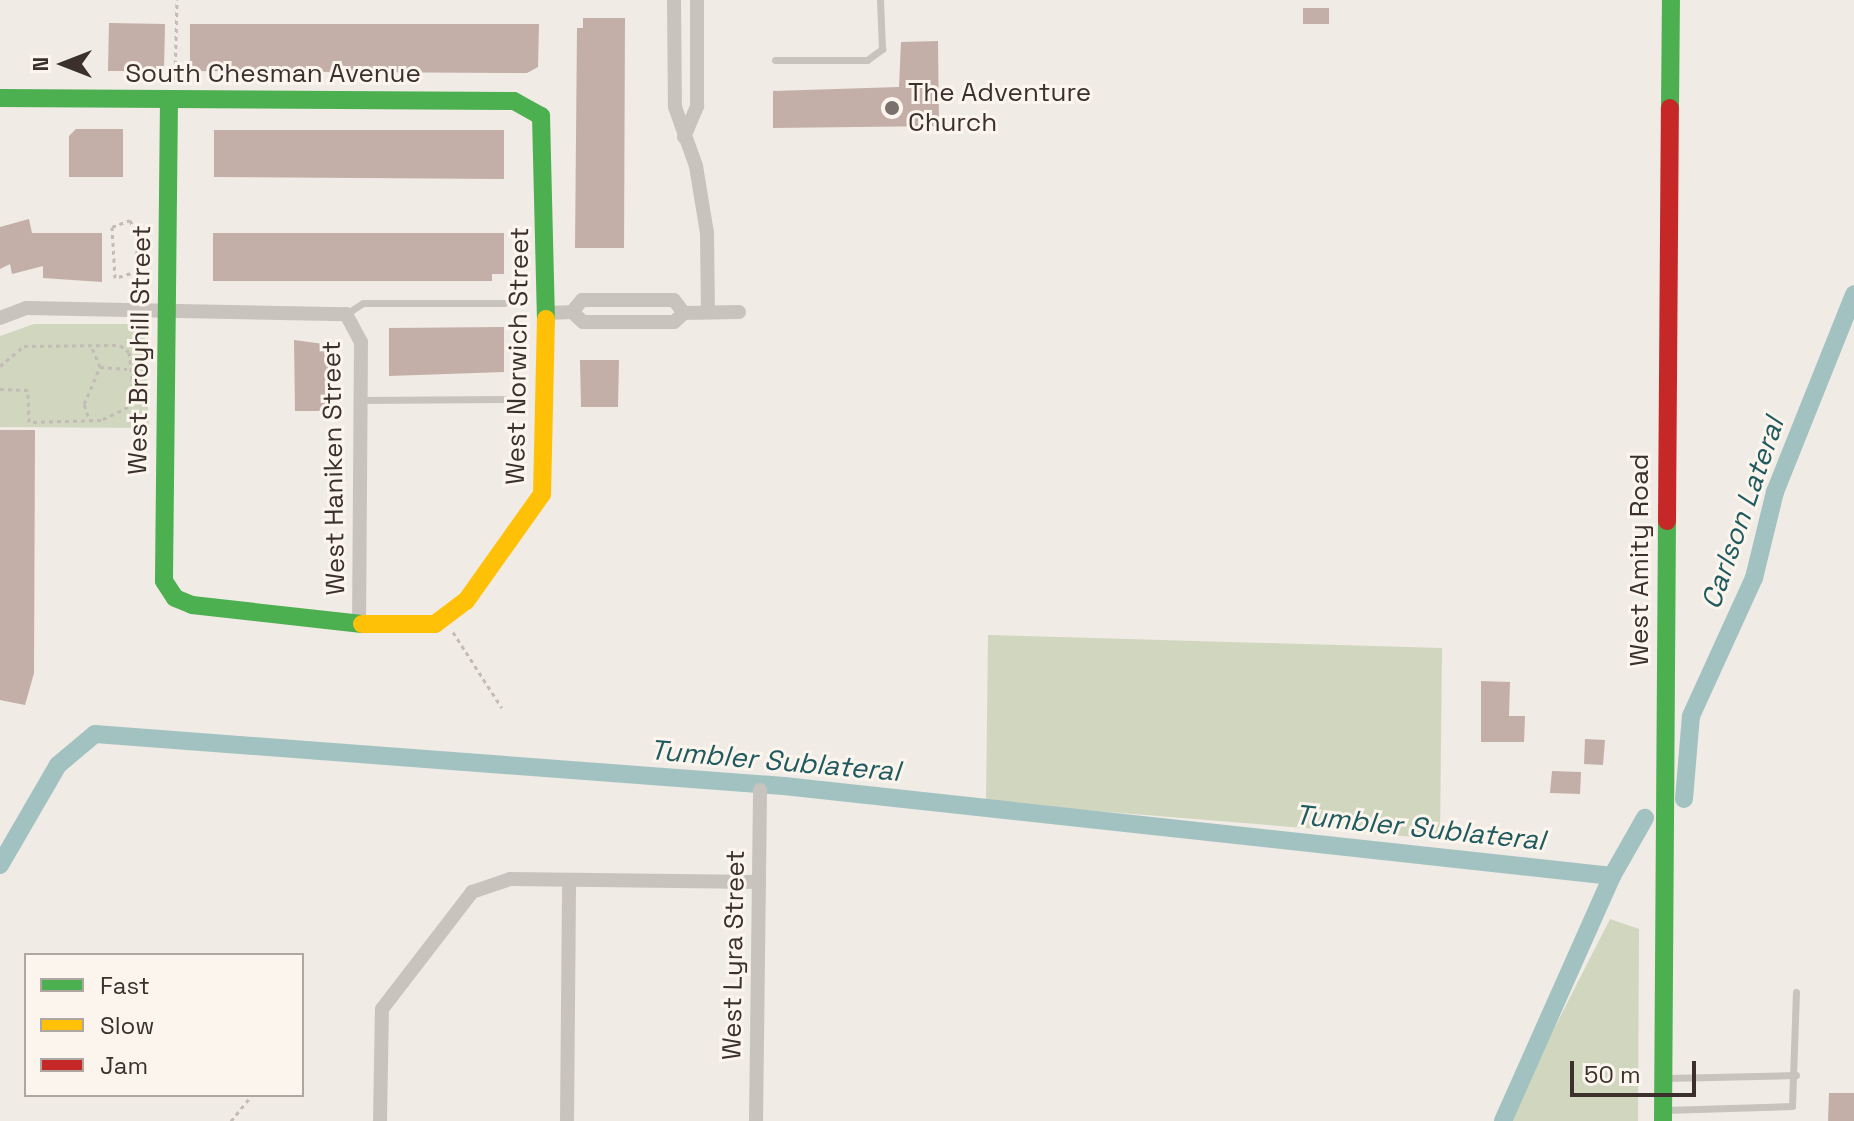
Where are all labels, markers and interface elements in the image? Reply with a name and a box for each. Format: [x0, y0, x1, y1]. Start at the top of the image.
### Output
north arrow [24, 24, 104, 104]
text: N [26, 57, 54, 71]
street label: South Chesman Avenue [125, 58, 421, 90]
place label: The Adventure Church [908, 77, 1091, 138]
marker: The Adventure Church [883, 99, 901, 117]
street label: West Broyhill Street [122, 225, 158, 475]
street label: West Norwich Street [500, 227, 536, 485]
street label: West Haniken Street [316, 340, 352, 596]
water label: Carlson Lateral [1693, 413, 1791, 613]
street label: West Amity Road [1624, 453, 1656, 667]
water label: Tumbler Sublateral [648, 732, 902, 788]
water label: Tumbler Sublateral [1293, 797, 1547, 857]
street label: West Lyra Street [717, 850, 751, 1060]
legend [24, 953, 304, 1097]
text: Fast [100, 970, 150, 1001]
text: Slow [100, 1010, 154, 1041]
scale bar [1574, 1045, 1700, 1095]
text: Jam [100, 1050, 148, 1081]
text: 50 m [1584, 1059, 1641, 1090]

